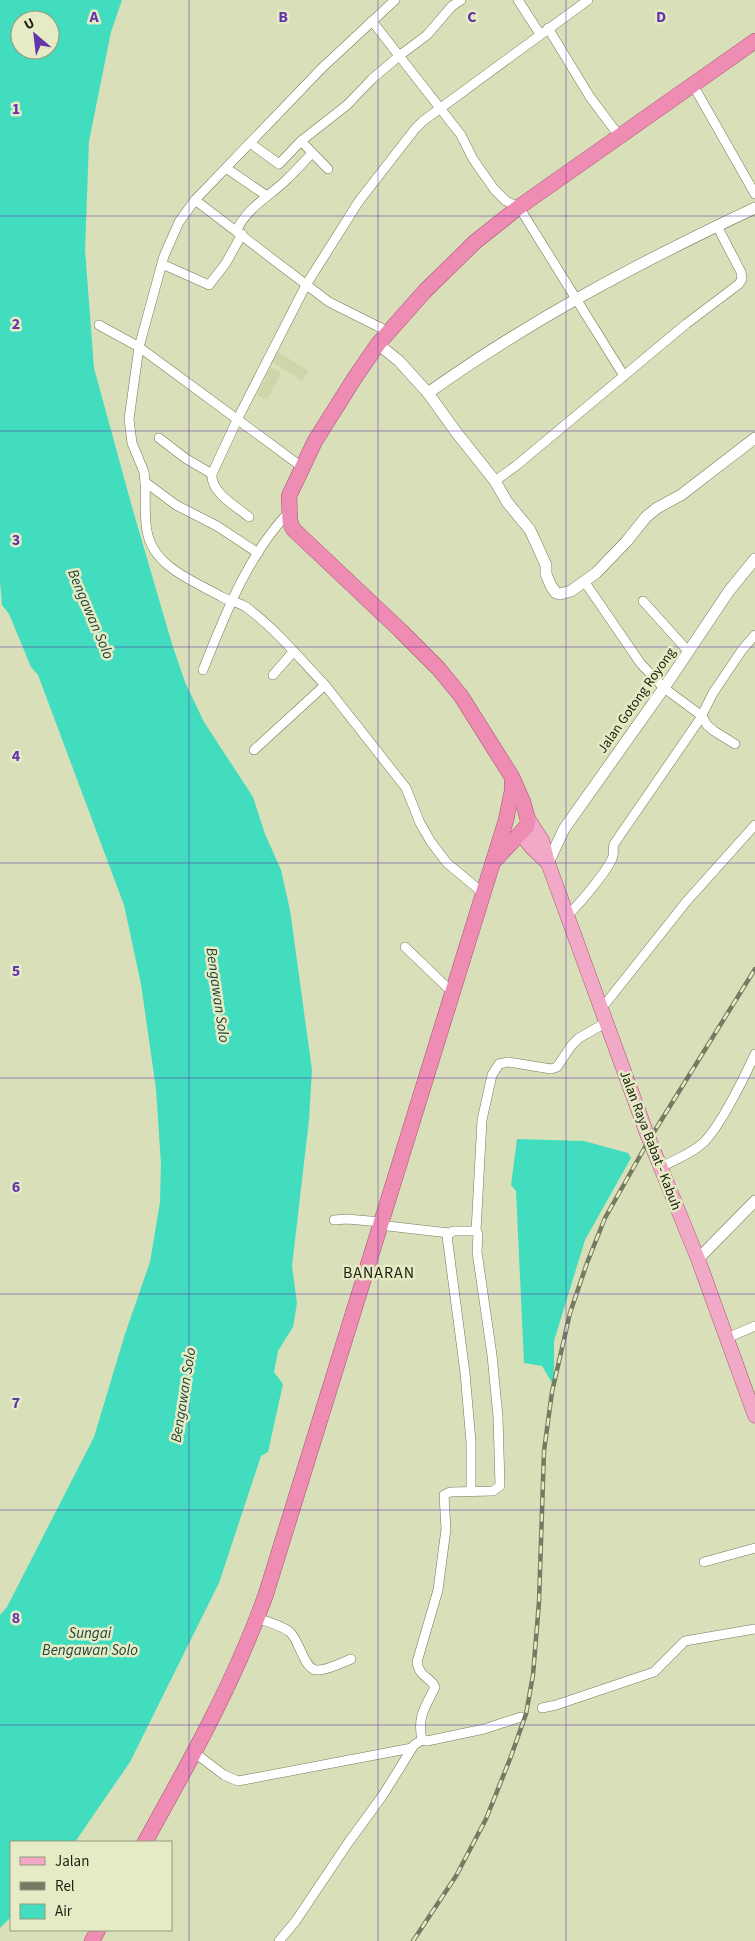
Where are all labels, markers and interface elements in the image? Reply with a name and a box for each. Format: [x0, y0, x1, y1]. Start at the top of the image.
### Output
text: A [88, 6, 99, 28]
text: B [278, 6, 288, 28]
text: C [467, 6, 477, 28]
text: D [656, 6, 666, 28]
north arrow [10, 10, 60, 60]
text: U [21, 13, 38, 35]
text: 1 [12, 98, 20, 120]
text: 2 [12, 313, 20, 335]
text: 3 [12, 529, 20, 551]
water label: Bengawan Solo [62, 566, 119, 663]
street label: Jalan Gotong Royong [593, 644, 681, 757]
text: 4 [12, 745, 21, 767]
water label: Bengawan Solo [200, 946, 235, 1044]
text: 5 [12, 960, 20, 982]
street label: Jalan Raya Babat - Kabuh [614, 1067, 686, 1213]
text: 6 [12, 1176, 20, 1198]
district label: BANARAN [343, 1262, 415, 1284]
water label: Bengawan Solo [166, 1346, 201, 1444]
text: 7 [12, 1392, 20, 1414]
text: 8 [12, 1607, 20, 1629]
water label: Sungai Bengawan Solo [42, 1623, 138, 1661]
legend [10, 1841, 172, 1931]
text: Jalan [55, 1851, 89, 1872]
text: Rel [55, 1876, 75, 1897]
text: Air [55, 1901, 73, 1922]

